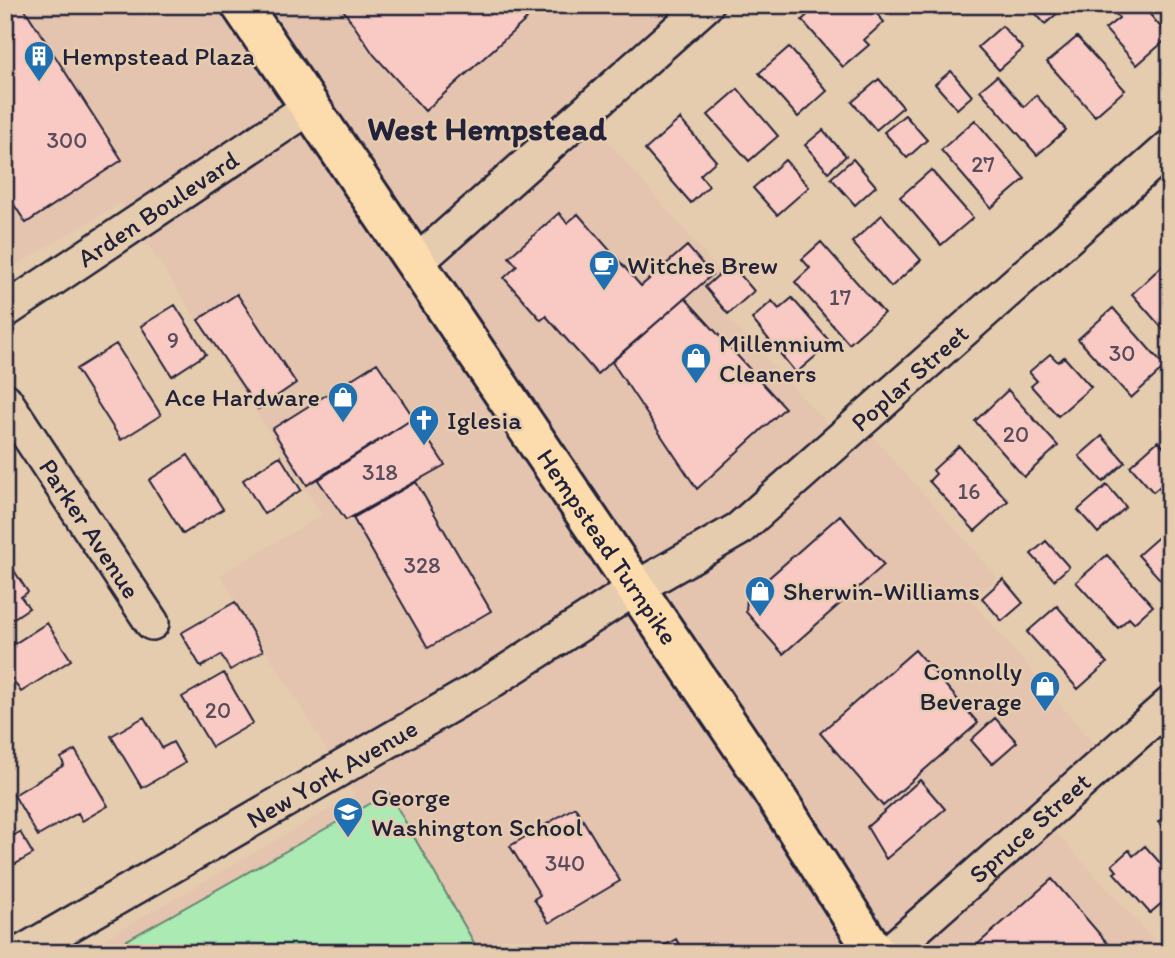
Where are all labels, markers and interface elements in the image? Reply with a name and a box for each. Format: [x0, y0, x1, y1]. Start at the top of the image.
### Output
building icon: Hempstead Plaza [22, 39, 56, 83]
place label: Hempstead Plaza [62, 40, 255, 72]
district label: West Hempstead [367, 109, 608, 148]
house number: 300 [47, 126, 87, 154]
street label: Arden Boulevard [71, 143, 245, 274]
house number: 27 [971, 150, 995, 178]
cafe icon: Witches Brew [587, 248, 621, 292]
place label: Witches Brew [627, 249, 778, 281]
house number: 17 [829, 283, 851, 311]
street label: Poplar Street [844, 317, 975, 438]
house number: 9 [167, 326, 179, 354]
place label: Millennium Cleaners [719, 327, 845, 389]
house number: 30 [1109, 339, 1135, 367]
shop icon: Millennium Cleaners [679, 341, 713, 385]
shop icon: Ace Hardware [326, 380, 360, 424]
place label: Ace Hardware [165, 381, 320, 413]
church icon: Iglesia [407, 403, 441, 447]
place label: Iglesia [447, 404, 522, 436]
house number: 20 [1003, 420, 1029, 448]
street label: Hempstead Turnpike [530, 442, 685, 651]
street label: Parker Avenue [32, 452, 147, 605]
house number: 318 [362, 458, 398, 486]
house number: 16 [958, 477, 980, 505]
house number: 328 [403, 551, 441, 579]
shop icon: Sherwin-Williams [743, 574, 777, 618]
place label: Sherwin-Williams [783, 575, 980, 607]
place label: Connolly Beverage [919, 655, 1022, 717]
shop icon: Connolly Beverage [1028, 669, 1062, 713]
house number: 20 [205, 696, 231, 724]
street label: New York Avenue [241, 712, 423, 835]
street label: Spruce Street [962, 765, 1097, 890]
place label: George Washington School [371, 781, 583, 843]
school or university icon: George Washington School [331, 795, 365, 839]
house number: 340 [545, 849, 585, 877]

